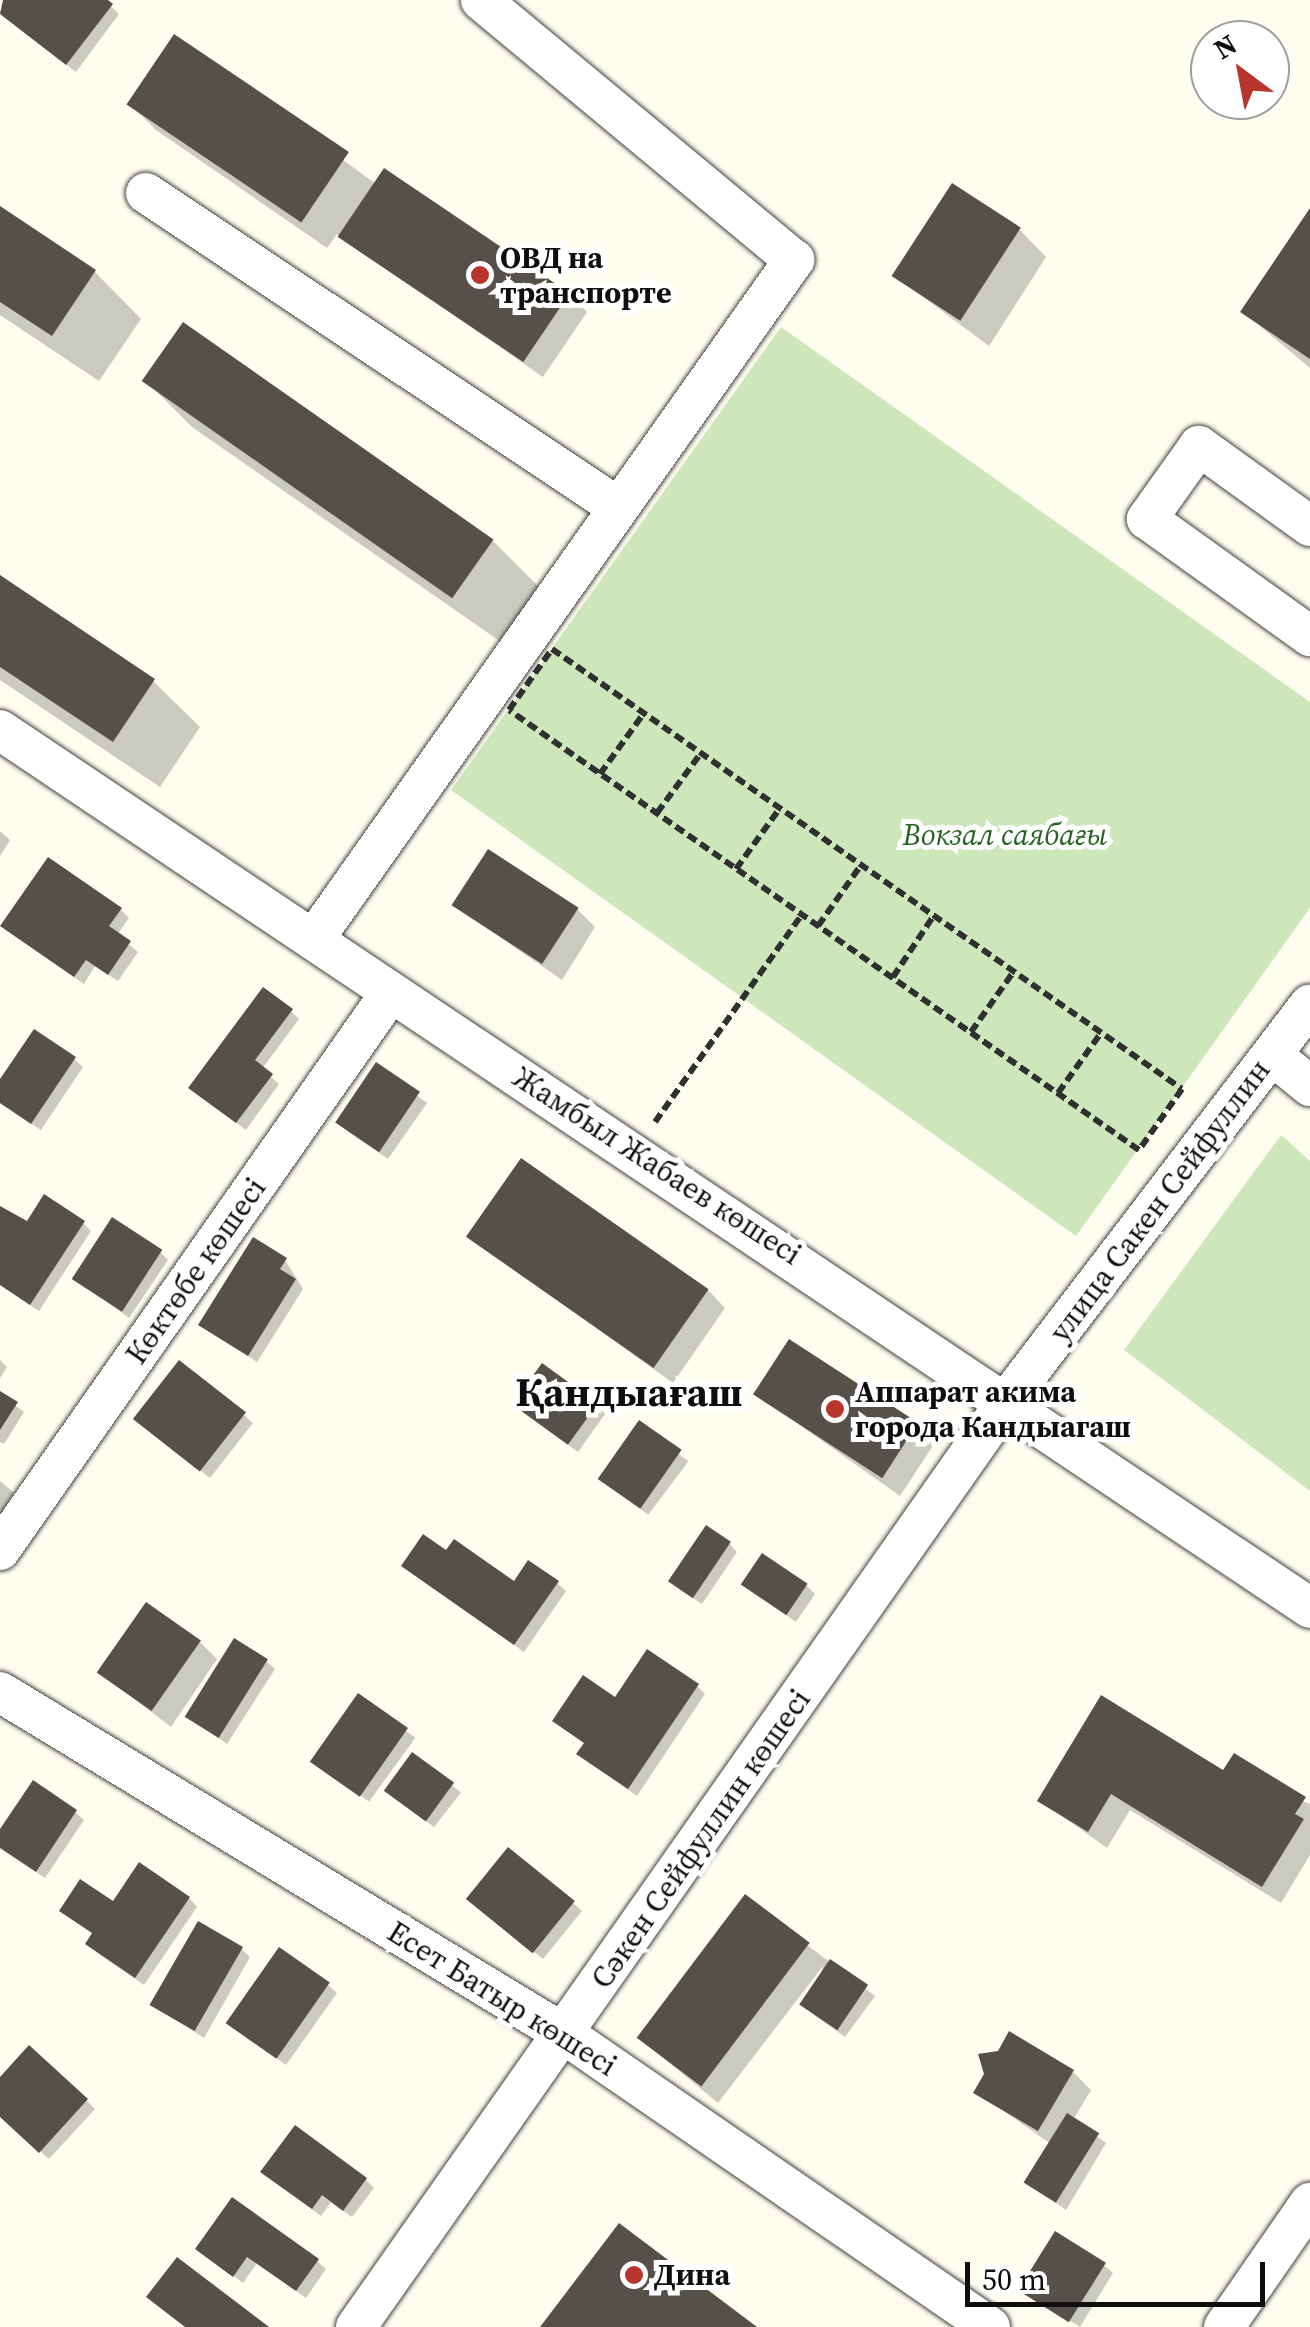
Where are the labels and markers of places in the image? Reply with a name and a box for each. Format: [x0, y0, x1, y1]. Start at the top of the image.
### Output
place label: ОВД на транспорте [500, 240, 672, 310]
marker: ОВД на транспорте [469, 264, 491, 286]
place label: Аппарат акима города Кандыагаш [855, 1374, 1131, 1444]
marker: Аппарат акима города Кандыагаш [824, 1398, 846, 1420]
place label: Дина [654, 2257, 730, 2293]
marker: Дина [623, 2264, 645, 2286]

